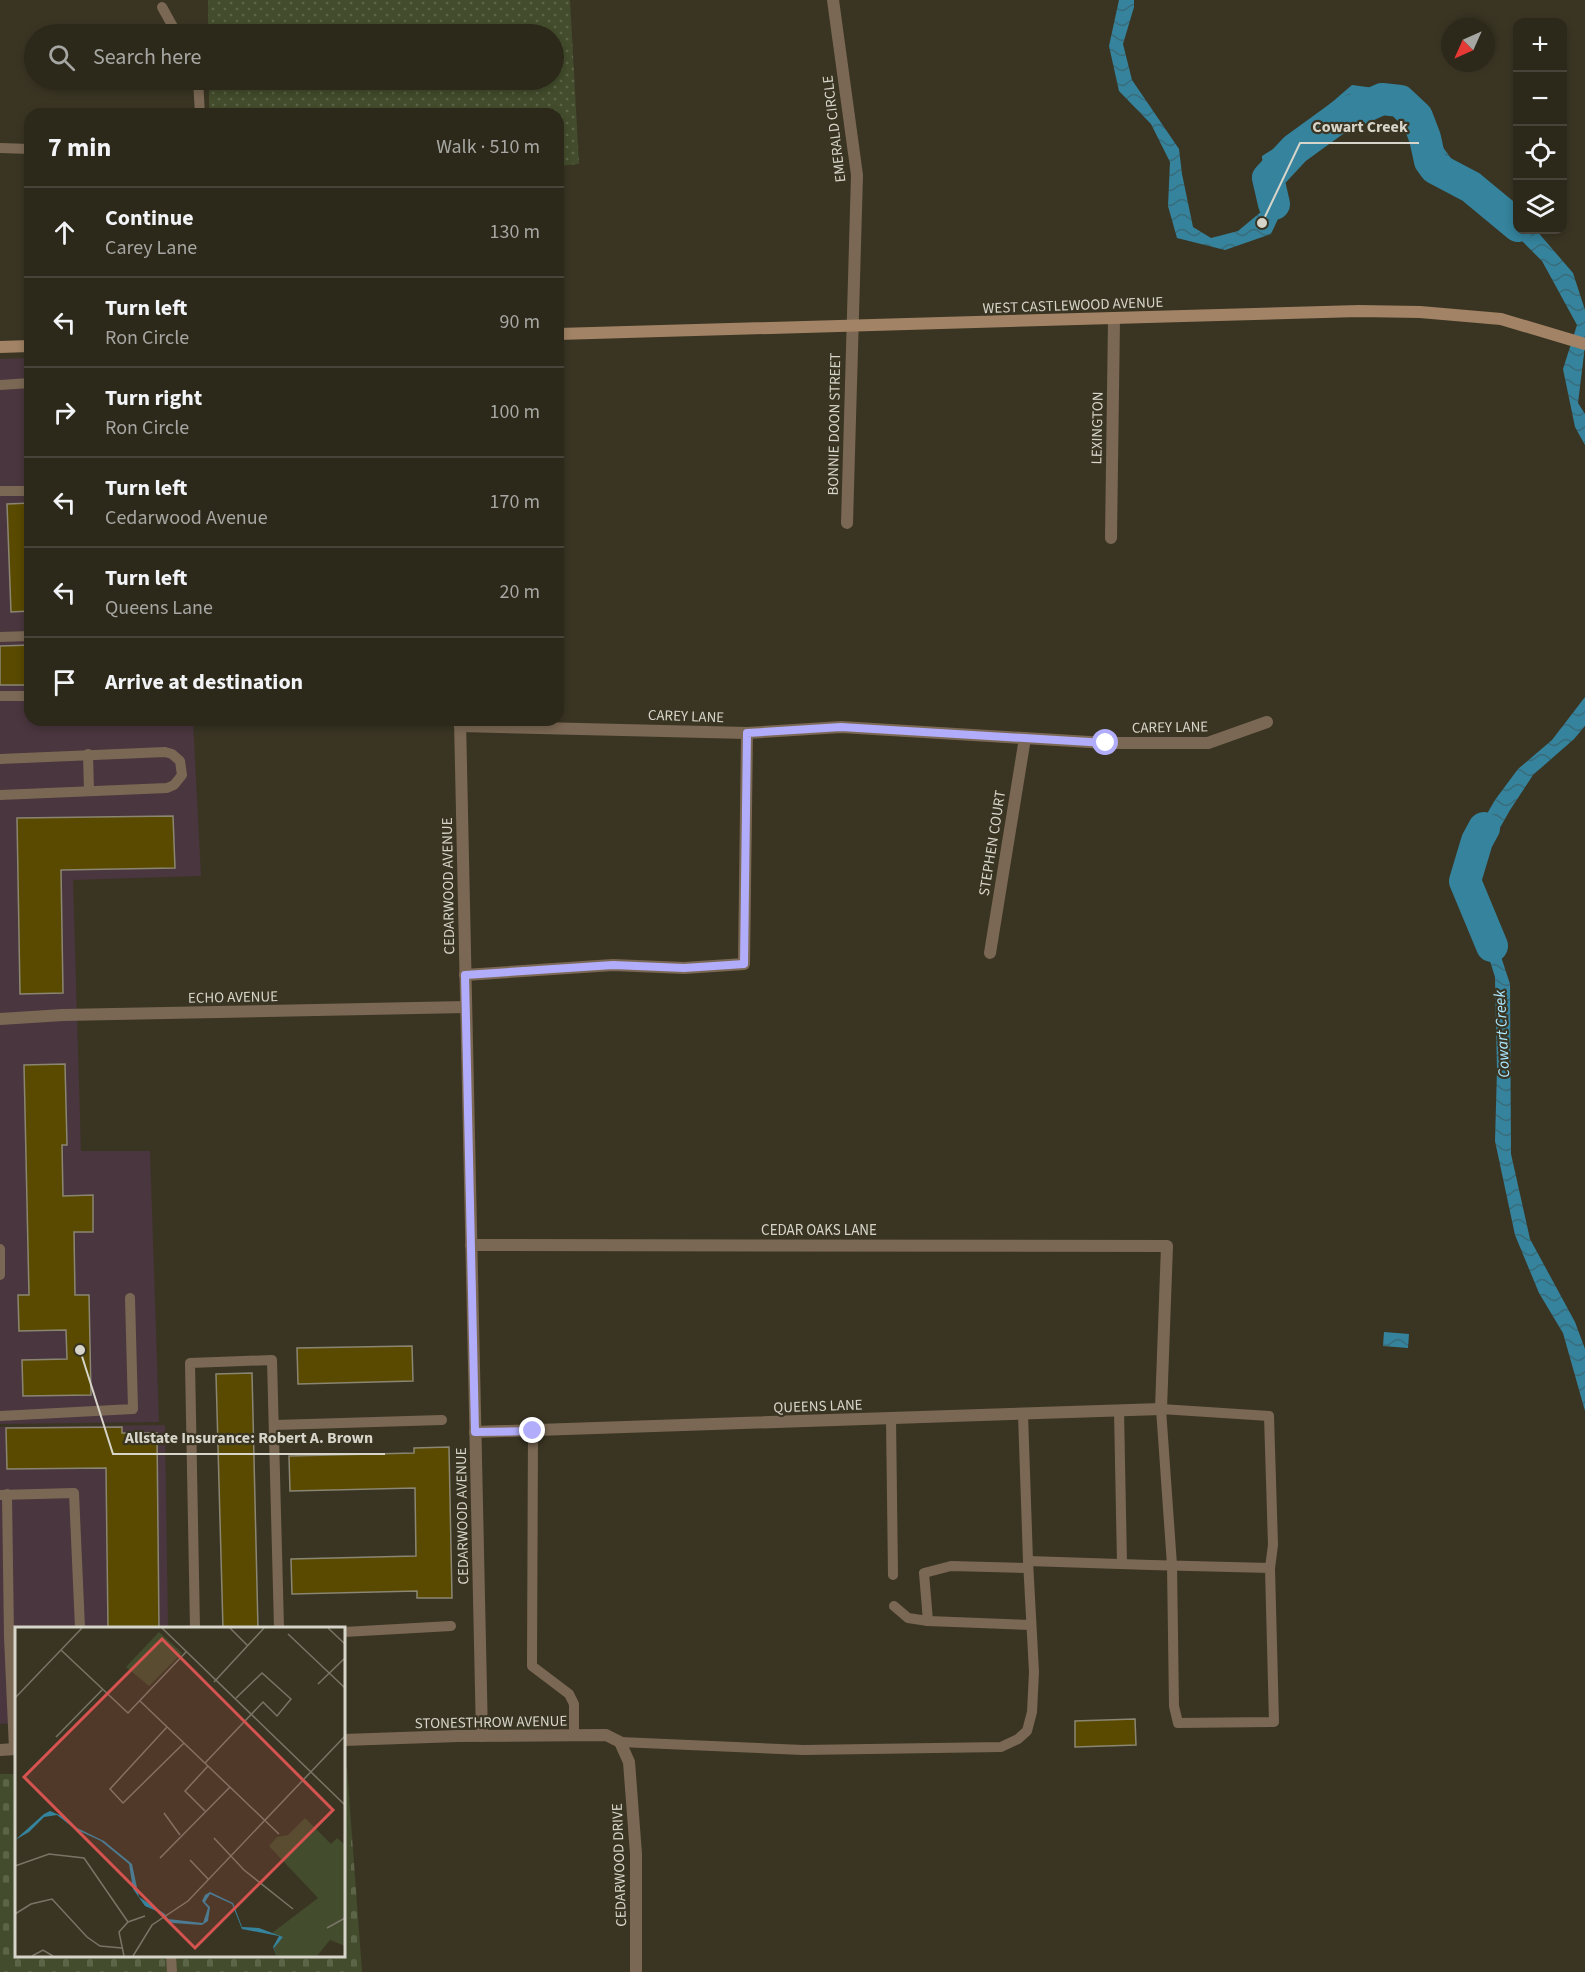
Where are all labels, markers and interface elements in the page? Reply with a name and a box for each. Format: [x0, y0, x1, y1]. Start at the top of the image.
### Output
north arrow [1441, 18, 1495, 72]
map controls [1513, 18, 1567, 234]
button: + [1513, 18, 1567, 72]
search box [24, 24, 564, 90]
icon: search [45, 41, 78, 74]
text: Search here [93, 41, 201, 73]
button: − [1513, 72, 1567, 126]
street label: EMERALD CIRCLE [818, 74, 851, 184]
callout: Cowart Creek [1300, 109, 1419, 143]
text: Cowart Creek [1312, 116, 1408, 138]
button: locate [1513, 126, 1567, 180]
text: 7 min [48, 129, 111, 166]
text: Walk · 510 m [436, 133, 540, 161]
button: layers [1513, 180, 1567, 234]
text: Continue [105, 202, 194, 234]
icon: ahead [48, 216, 81, 249]
text: 130 m [490, 218, 540, 246]
text: Carey Lane [105, 234, 197, 262]
text: Turn left [105, 292, 187, 324]
street label: WEST CASTLEWOOD AVENUE [982, 292, 1164, 319]
icon: left [48, 306, 81, 339]
text: 90 m [500, 308, 540, 336]
text: Ron Circle [105, 324, 189, 352]
street label: BONNIE DOON STREET [823, 352, 846, 496]
text: Turn right [105, 382, 202, 414]
street label: LEXINGTON [1086, 391, 1109, 465]
icon: right [48, 396, 81, 429]
text: 100 m [490, 398, 540, 426]
text: Ron Circle [105, 414, 189, 442]
text: Turn left [105, 472, 187, 504]
icon: left [48, 486, 81, 519]
text: 170 m [490, 488, 540, 516]
text: Cedarwood Avenue [105, 504, 268, 532]
text: Turn left [105, 562, 187, 594]
icon: left [48, 576, 81, 609]
text: 20 m [500, 578, 540, 606]
text: Queens Lane [105, 594, 213, 622]
icon: arrive [48, 666, 81, 699]
text: Arrive at destination [105, 666, 303, 698]
street label: CAREY LANE [647, 705, 725, 728]
street label: CAREY LANE [1132, 716, 1208, 739]
route start [1092, 729, 1118, 755]
street label: STEPHEN COURT [974, 789, 1011, 897]
street label: CEDARWOOD AVENUE [437, 817, 460, 955]
street label: ECHO AVENUE [188, 986, 278, 1009]
water label: Cowart Creek [1489, 989, 1515, 1078]
street label: CEDAR OAKS LANE [761, 1220, 877, 1241]
street label: QUEENS LANE [773, 1394, 863, 1419]
route end [519, 1417, 545, 1443]
callout: Allstate Insurance: Robert A. Brown [113, 1420, 385, 1454]
text: Allstate Insurance: Robert A. Brown [124, 1427, 373, 1449]
street label: CEDARWOOD AVENUE [451, 1447, 474, 1585]
inset map [15, 1627, 345, 1957]
street label: STONESTHROW AVENUE [415, 1711, 568, 1734]
street label: CEDARWOOD DRIVE [607, 1803, 632, 1927]

